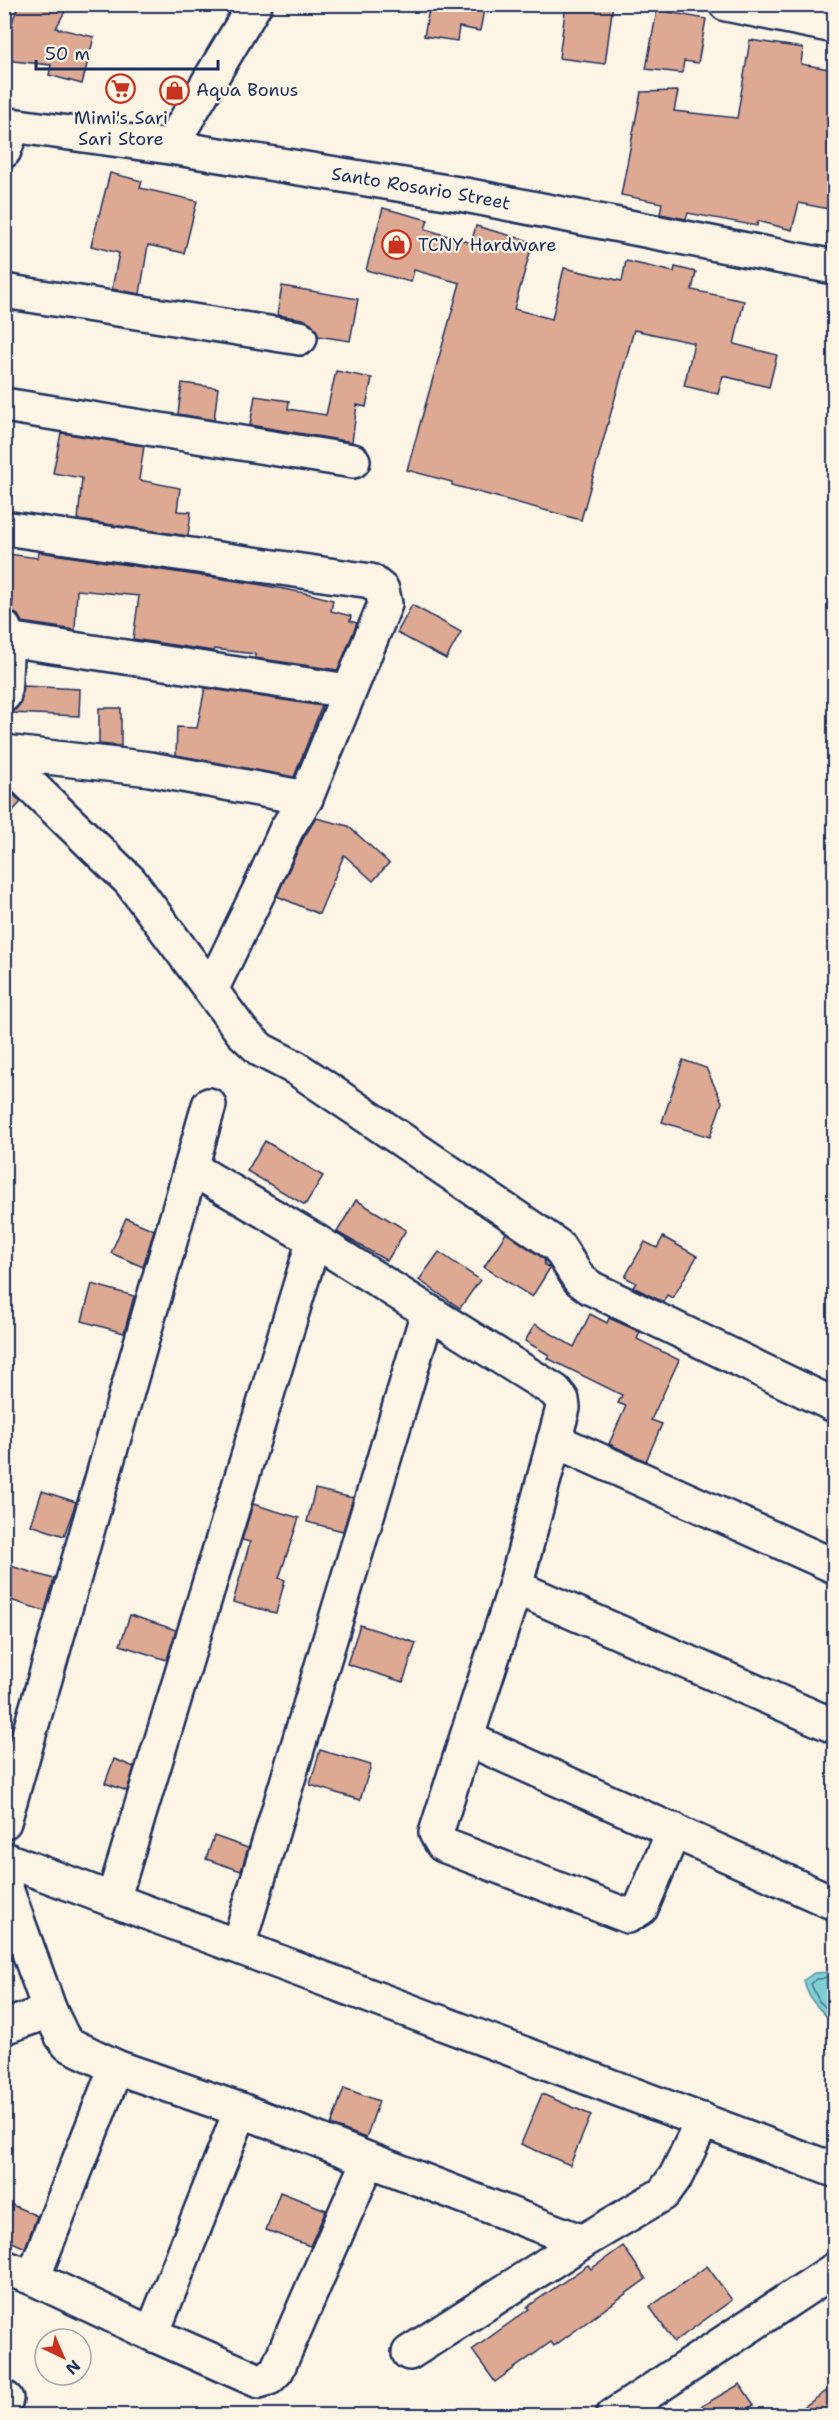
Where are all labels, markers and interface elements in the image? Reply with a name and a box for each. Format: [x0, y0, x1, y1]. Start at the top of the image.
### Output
scale bar [36, 33, 218, 71]
text: 50 m [45, 42, 90, 66]
supermarket icon: Mimi's Sari Sari Store [105, 73, 137, 105]
shop icon: Aqua Bonus [159, 74, 191, 106]
place label: Aqua Bonus [196, 78, 299, 102]
place label: Mimi's Sari Sari Store [74, 106, 168, 151]
street label: Santo Rosario Street [330, 161, 513, 216]
shop icon: TCNY Hardware [381, 229, 413, 261]
place label: TCNY Hardware [418, 233, 556, 257]
north arrow [33, 2327, 93, 2387]
text: N [61, 2355, 85, 2379]

